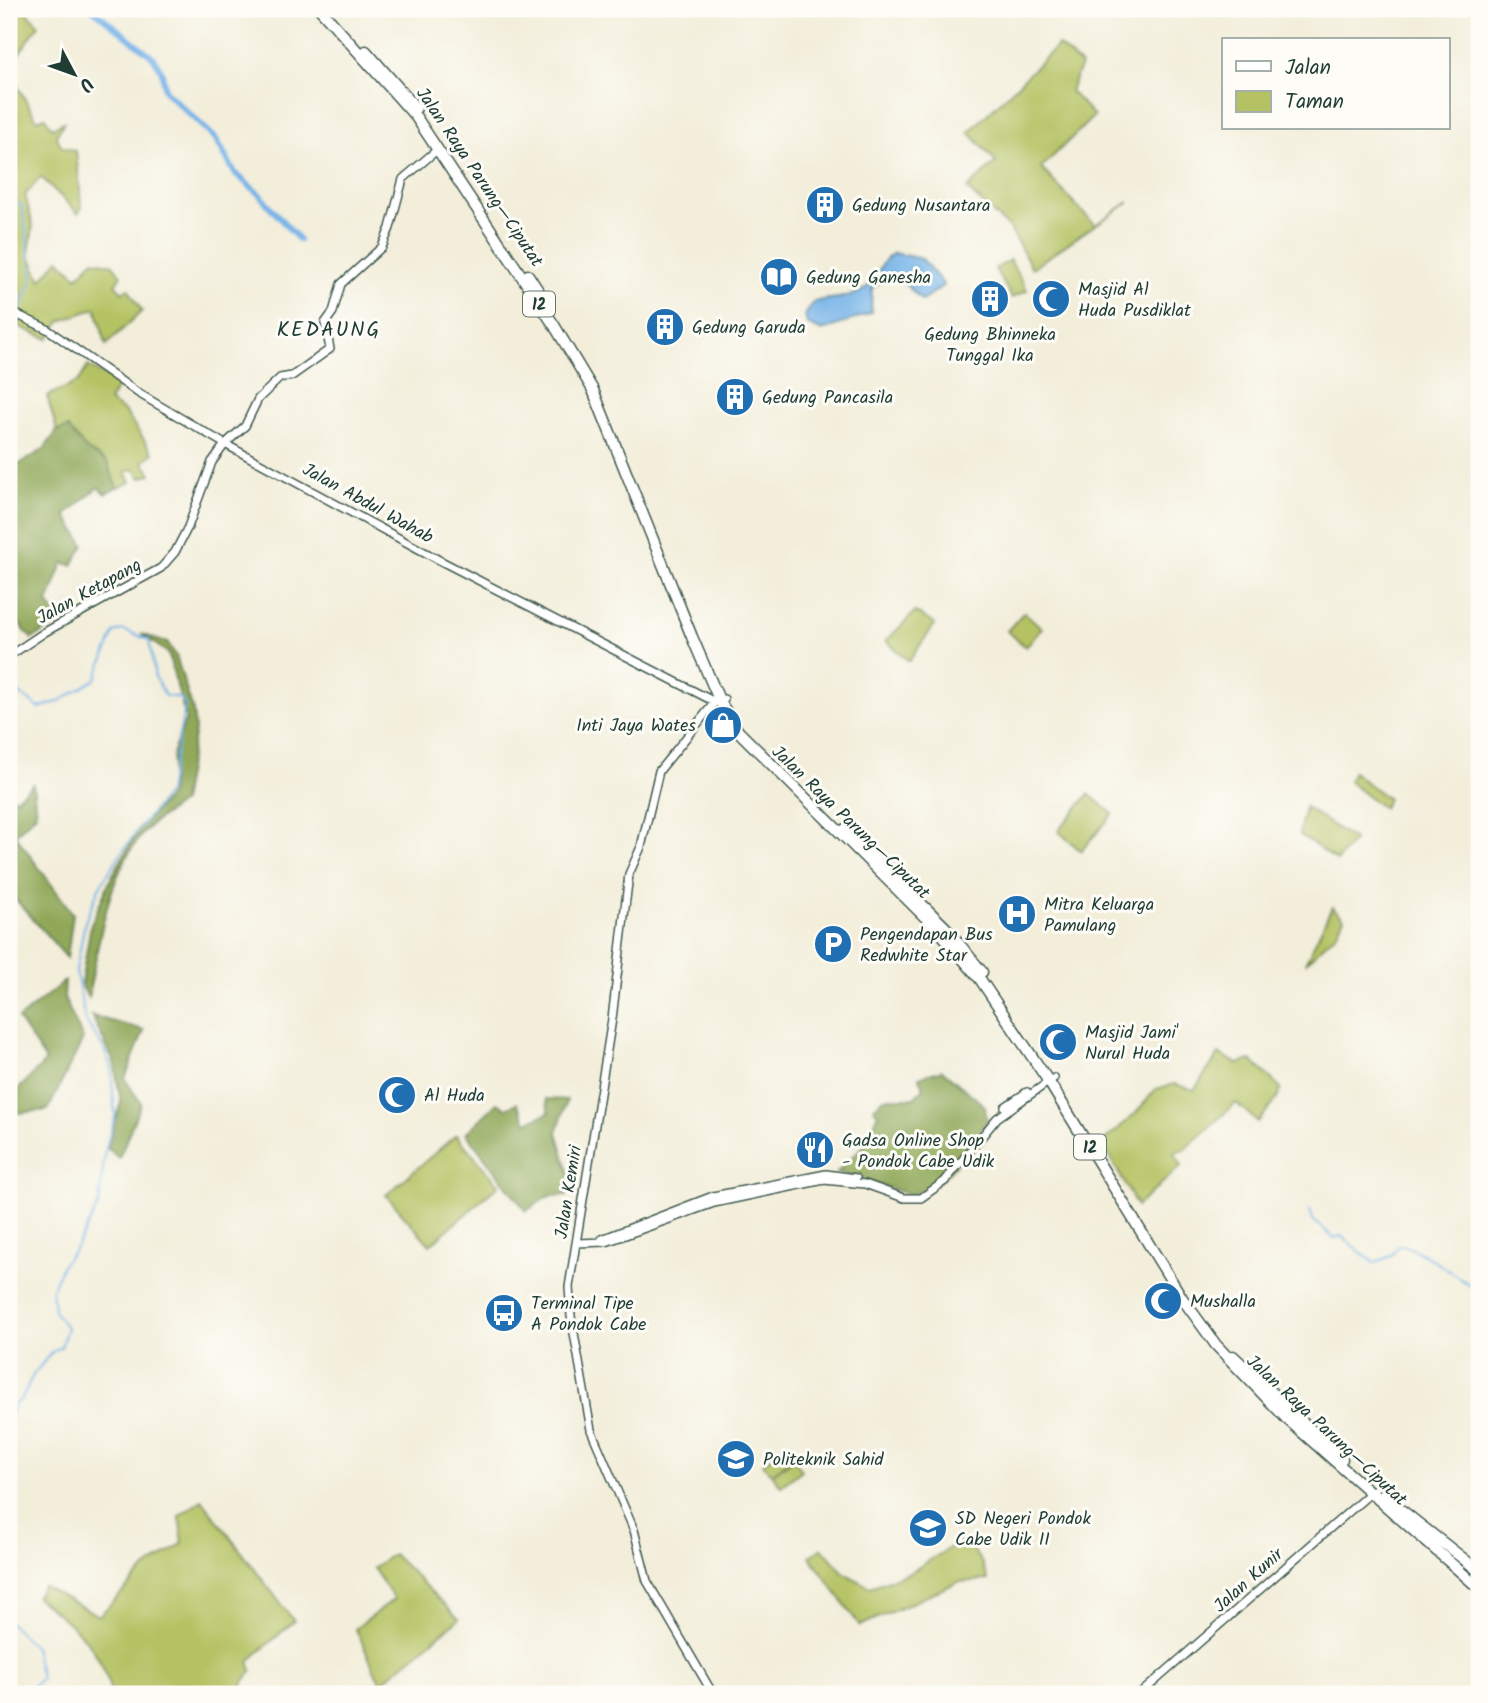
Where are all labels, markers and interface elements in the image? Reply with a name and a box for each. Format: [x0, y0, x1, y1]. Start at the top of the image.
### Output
north arrow [38, 38, 108, 108]
legend [1222, 38, 1450, 130]
text: Jalan [1285, 52, 1331, 85]
text: U [70, 70, 100, 98]
street label: Jalan Raya Parung—Ciputat [408, 82, 551, 275]
text: Taman [1285, 86, 1344, 119]
building icon: Gedung Nusantara [804, 184, 846, 226]
place label: Gedung Nusantara [852, 192, 990, 221]
library icon: Gedung Ganesha [758, 256, 800, 298]
place label: Gedung Ganesha [806, 264, 931, 293]
place label: Masjid Al Huda Pusdiklat [1078, 276, 1192, 326]
building icon: Gedung Bhinneka Tunggal Ika [969, 278, 1011, 320]
mosque icon: Masjid Al Huda Pusdiklat [1030, 278, 1072, 320]
road number: 12 [523, 292, 555, 316]
building icon: Gedung Garuda [644, 306, 686, 348]
district label: KEDAUNG [277, 314, 381, 347]
place label: Gedung Garuda [692, 314, 806, 343]
place label: Gedung Bhinneka Tunggal Ika [924, 321, 1056, 371]
building icon: Gedung Pancasila [714, 376, 756, 418]
place label: Gedung Pancasila [762, 384, 893, 413]
street label: Jalan Abdul Wahab [296, 456, 439, 553]
street label: Jalan Ketapang [32, 552, 147, 633]
shop icon: Inti Jaya Wates [702, 704, 744, 746]
place label: Inti Jaya Wates [576, 712, 696, 741]
street label: Jalan Raya Parung—Ciputat [764, 739, 937, 908]
place label: Mitra Keluarga Pamulang [1044, 891, 1154, 941]
hospital icon: Mitra Keluarga Pamulang [996, 893, 1038, 935]
place label: Pengendapan Bus Redwhite Star [860, 921, 993, 971]
parking icon: Pengendapan Bus Redwhite Star [812, 923, 854, 965]
place label: Masjid Jami' Nurul Huda [1085, 1019, 1179, 1069]
mosque icon: Masjid Jami' Nurul Huda [1037, 1021, 1079, 1063]
mosque icon: Al Huda [376, 1074, 418, 1116]
place label: Al Huda [424, 1082, 485, 1111]
place label: Gadsa Online Shop - Pondok Cabe Udik [842, 1127, 995, 1177]
restaurant icon: Gadsa Online Shop - Pondok Cabe Udik [794, 1129, 836, 1171]
road number: 12 [1074, 1134, 1106, 1160]
street label: Jalan Kemiri [548, 1143, 591, 1241]
mosque icon: Mushalla [1142, 1280, 1184, 1322]
place label: Mushalla [1190, 1288, 1256, 1317]
place label: Terminal Tipe A Pondok Cabe [531, 1290, 646, 1340]
bus stop icon: Terminal Tipe A Pondok Cabe [483, 1292, 525, 1334]
street label: Jalan Raya Parung—Ciputat [1239, 1348, 1414, 1515]
school or university icon: Politeknik Sahid [715, 1438, 757, 1480]
place label: Politeknik Sahid [763, 1446, 885, 1475]
place label: SD Negeri Pondok Cabe Udik II [955, 1505, 1091, 1555]
school or university icon: SD Negeri Pondok Cabe Udik II [907, 1507, 949, 1549]
street label: Jalan Kunir [1207, 1541, 1291, 1621]

